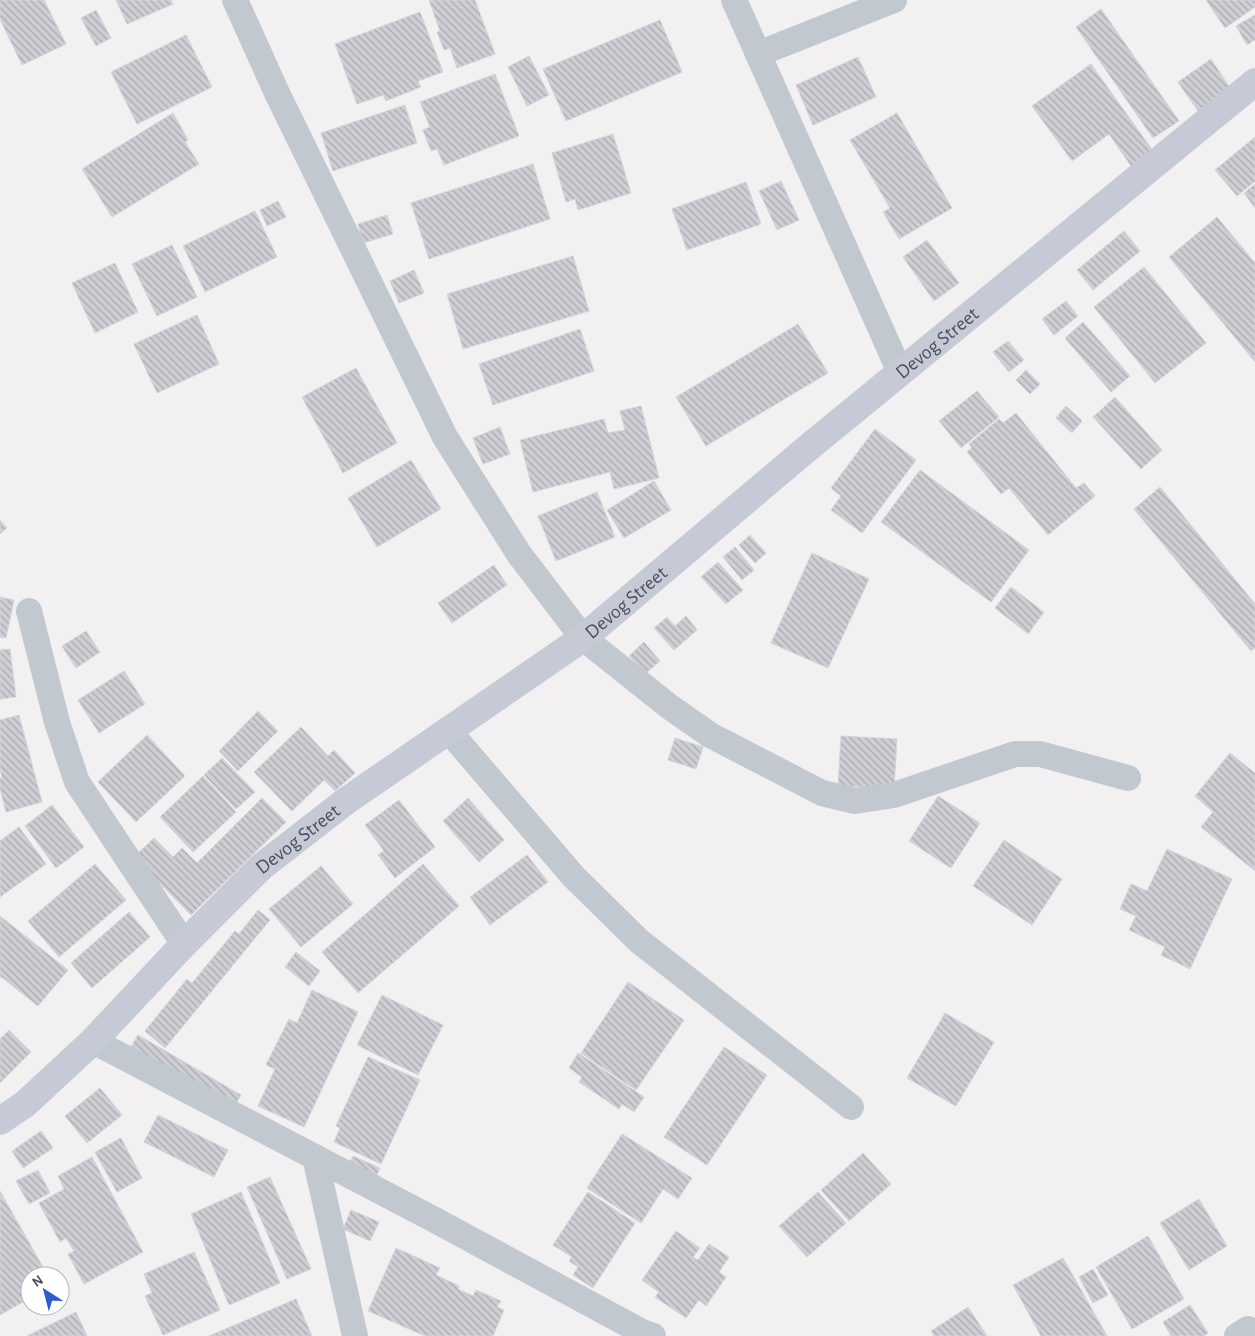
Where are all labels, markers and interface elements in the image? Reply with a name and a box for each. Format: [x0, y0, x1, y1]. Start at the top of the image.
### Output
street label: Devog Street [892, 303, 983, 383]
street label: Devog Street [582, 562, 672, 643]
street label: Devog Street [252, 800, 344, 878]
north arrow [20, 1266, 70, 1316]
text: N [30, 1273, 46, 1290]

